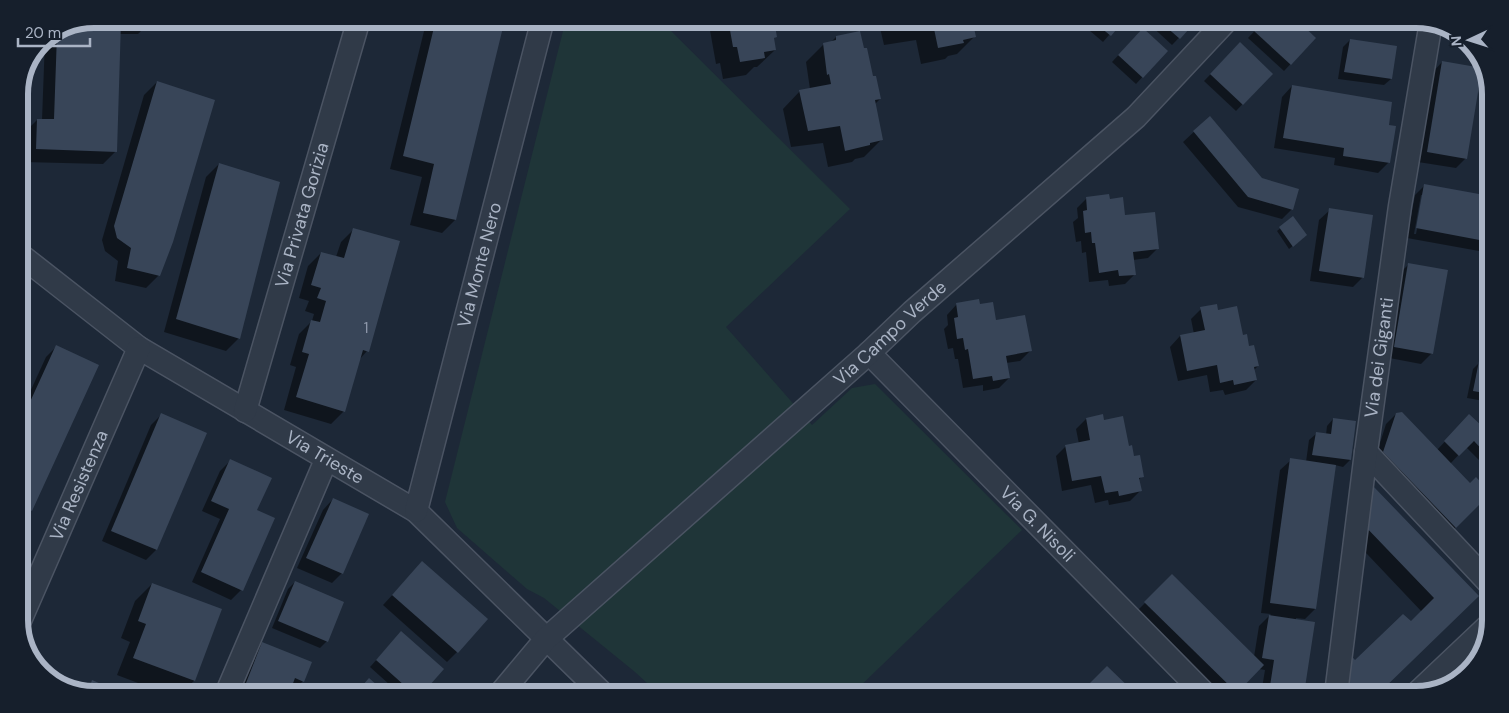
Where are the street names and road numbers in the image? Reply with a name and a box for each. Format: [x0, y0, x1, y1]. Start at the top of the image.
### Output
street label: Via Privata Gorizia [269, 140, 334, 291]
street label: Via Monte Nero [452, 200, 507, 330]
street label: Via Campo Verde [828, 275, 952, 391]
street label: Via dei Giganti [1359, 296, 1399, 419]
street label: Via Trieste [281, 425, 368, 490]
street label: Via Resistenza [44, 426, 114, 545]
street label: Via G. Nisoli [995, 481, 1080, 567]

